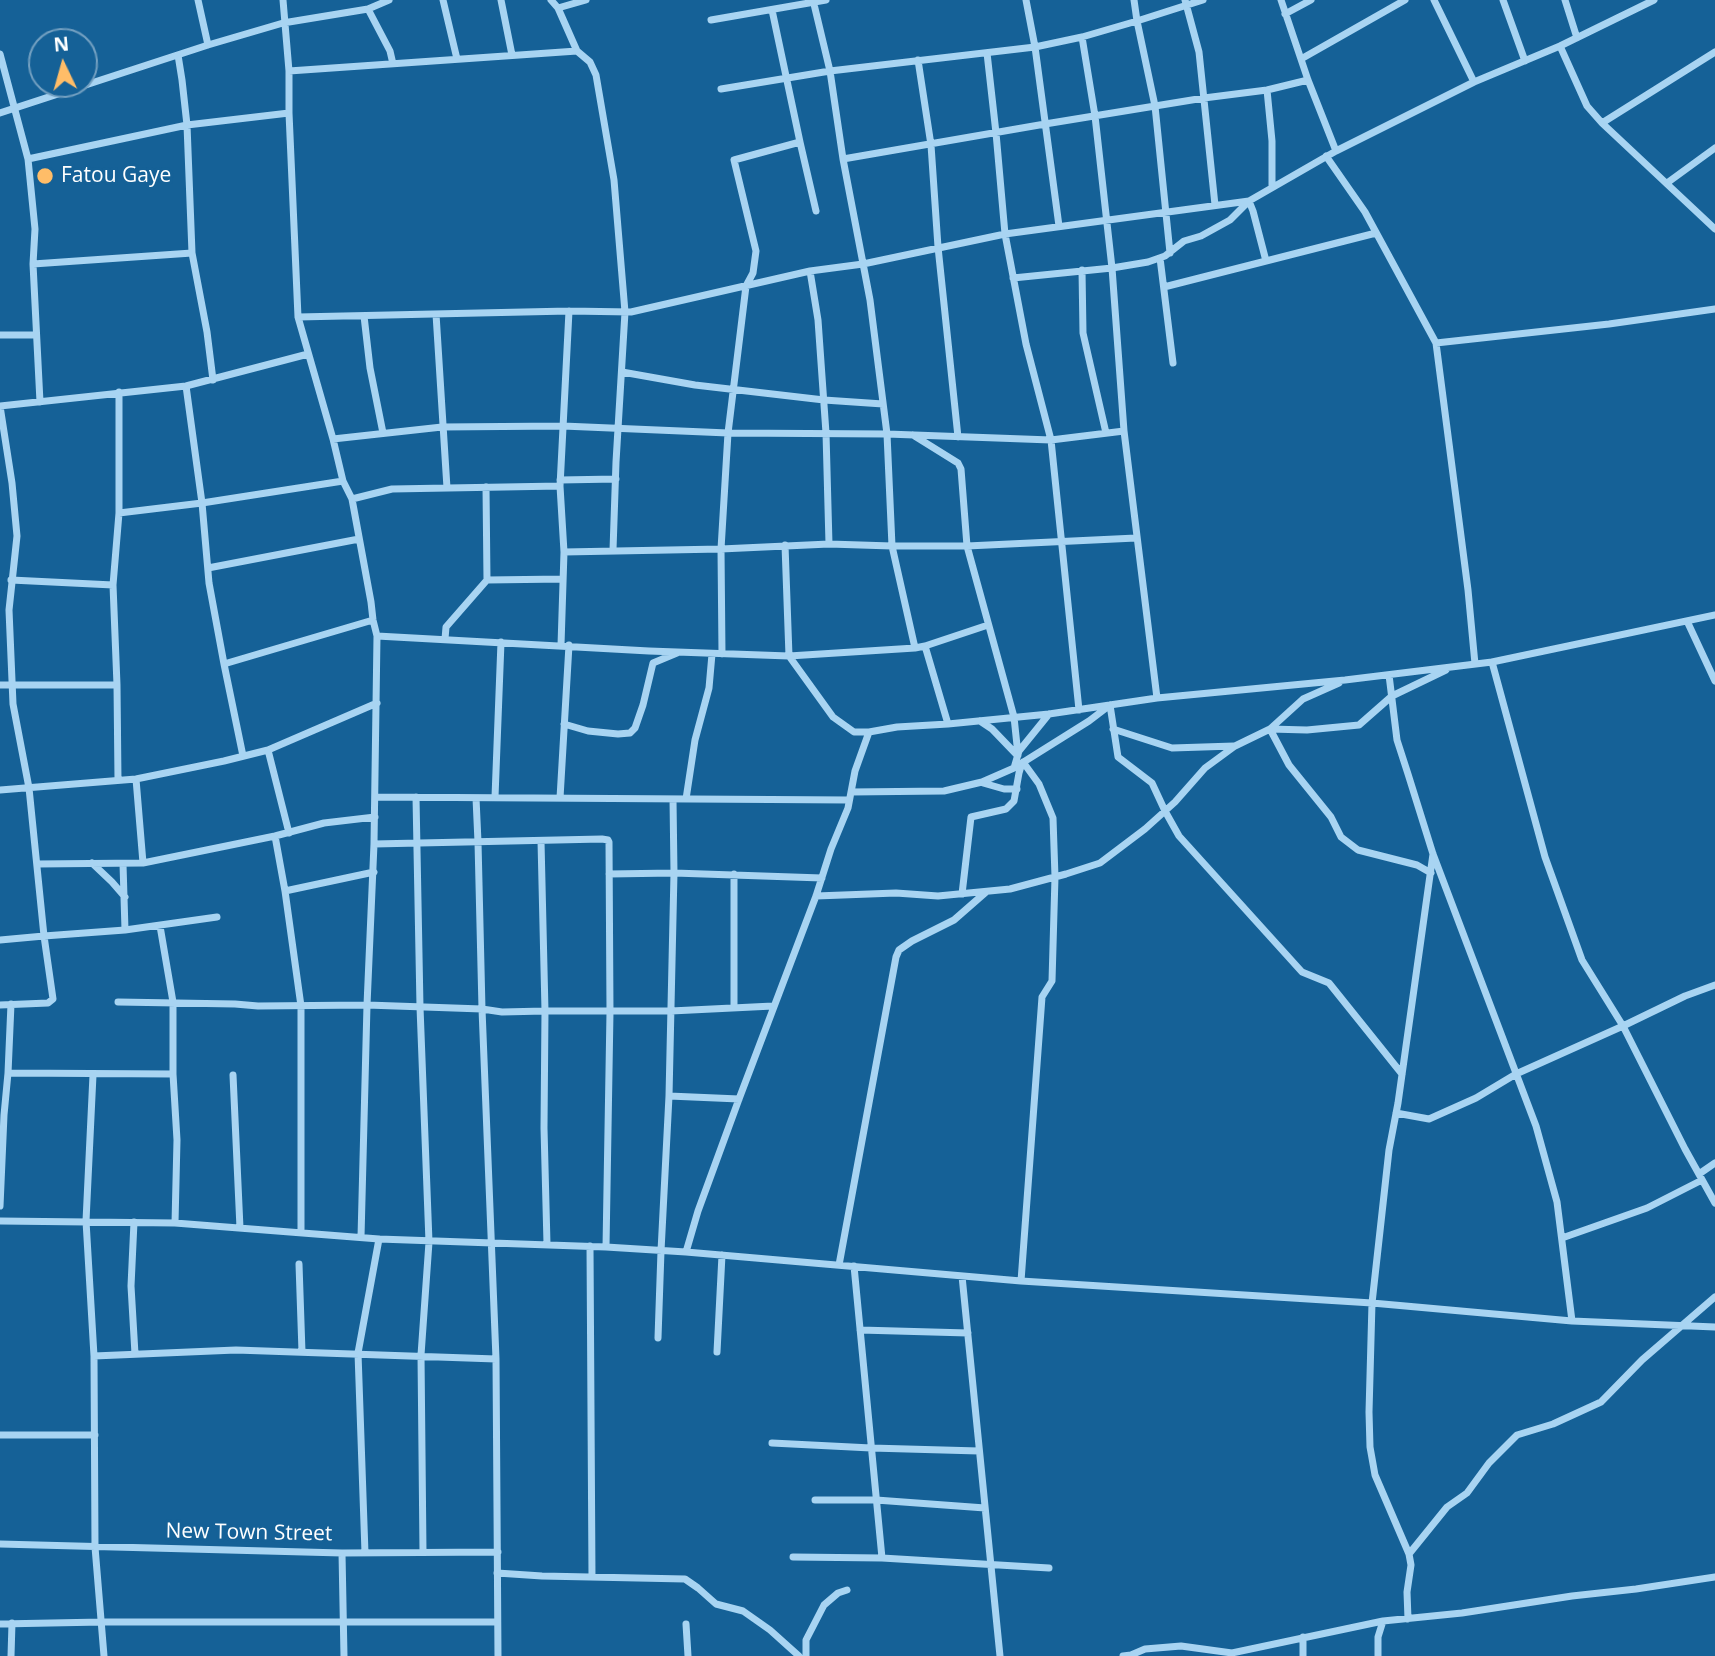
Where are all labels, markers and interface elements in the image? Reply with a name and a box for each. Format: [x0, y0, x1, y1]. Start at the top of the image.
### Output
north arrow [28, 28, 98, 98]
text: N [53, 30, 70, 58]
place label: Fatou Gaye [61, 163, 171, 189]
marker: Fatou Gaye [35, 166, 55, 186]
street label: New Town Street [165, 1519, 333, 1547]

